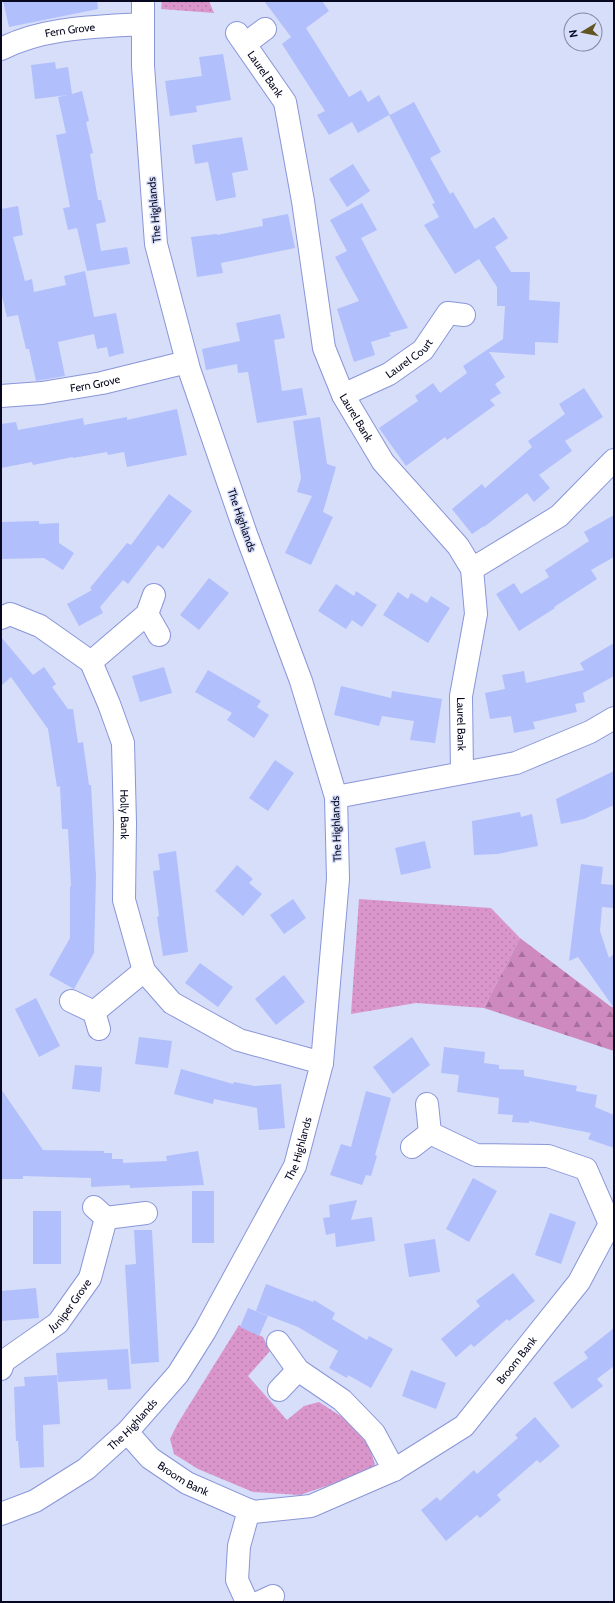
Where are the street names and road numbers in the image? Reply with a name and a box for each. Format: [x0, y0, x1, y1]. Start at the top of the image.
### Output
street label: Fern Grove [44, 20, 96, 41]
street label: Laurel Bank [245, 48, 287, 100]
street label: The Highlands [144, 176, 164, 243]
street label: Laurel Court [383, 336, 436, 381]
street label: Fern Grove [69, 372, 122, 395]
street label: Laurel Bank [337, 391, 376, 444]
street label: The Highlands [225, 487, 260, 554]
street label: Laurel Bank [454, 697, 469, 751]
street label: Holly Bank [117, 789, 132, 839]
street label: The Highlands [328, 795, 344, 862]
street label: The Highlands [281, 1115, 315, 1183]
street label: Juniper Grove [45, 1276, 94, 1335]
street label: Broom Bank [493, 1334, 540, 1387]
street label: The Highlands [105, 1395, 160, 1453]
street label: Broom Bank [155, 1458, 211, 1499]

